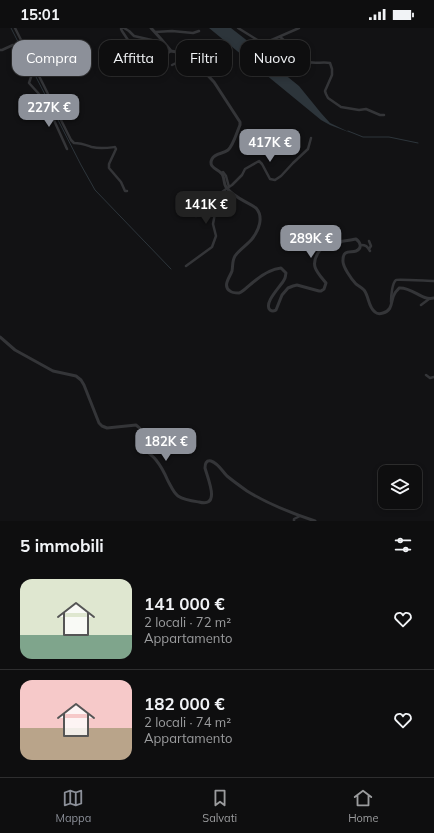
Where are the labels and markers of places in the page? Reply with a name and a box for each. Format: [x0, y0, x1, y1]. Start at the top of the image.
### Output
pin: 227K € [16, 94, 82, 128]
pin: 417K € [237, 129, 303, 163]
pin: 141K € [173, 191, 239, 225]
pin: 289K € [278, 225, 344, 259]
pin: 182K € [133, 428, 199, 462]

